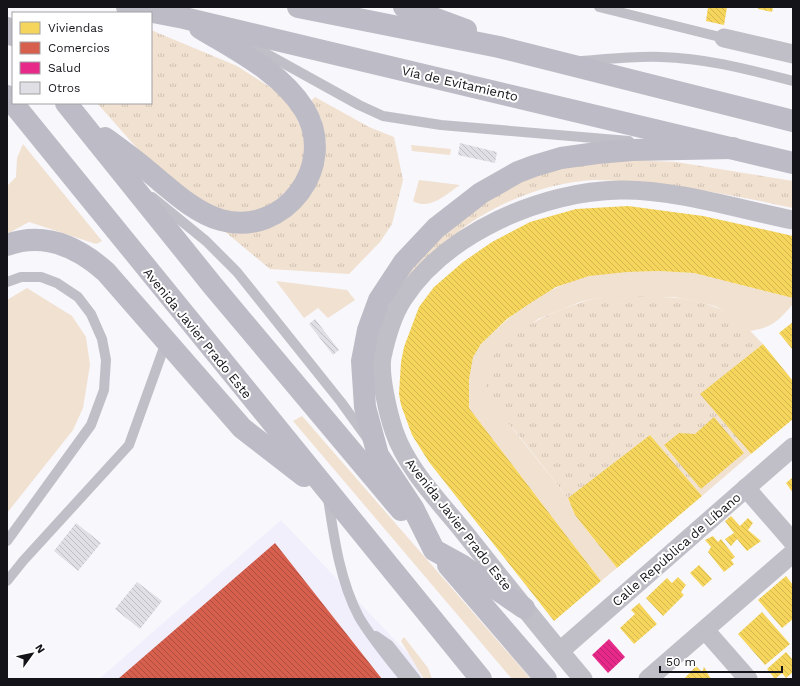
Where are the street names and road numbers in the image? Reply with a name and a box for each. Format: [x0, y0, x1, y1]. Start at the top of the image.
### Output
street label: Vía de Evitamiento [400, 63, 520, 104]
street label: Avenida Javier Prado Este [140, 265, 255, 402]
street label: Avenida Javier Prado Este [402, 455, 515, 593]
street label: Calle República de Líbano [609, 489, 744, 609]

